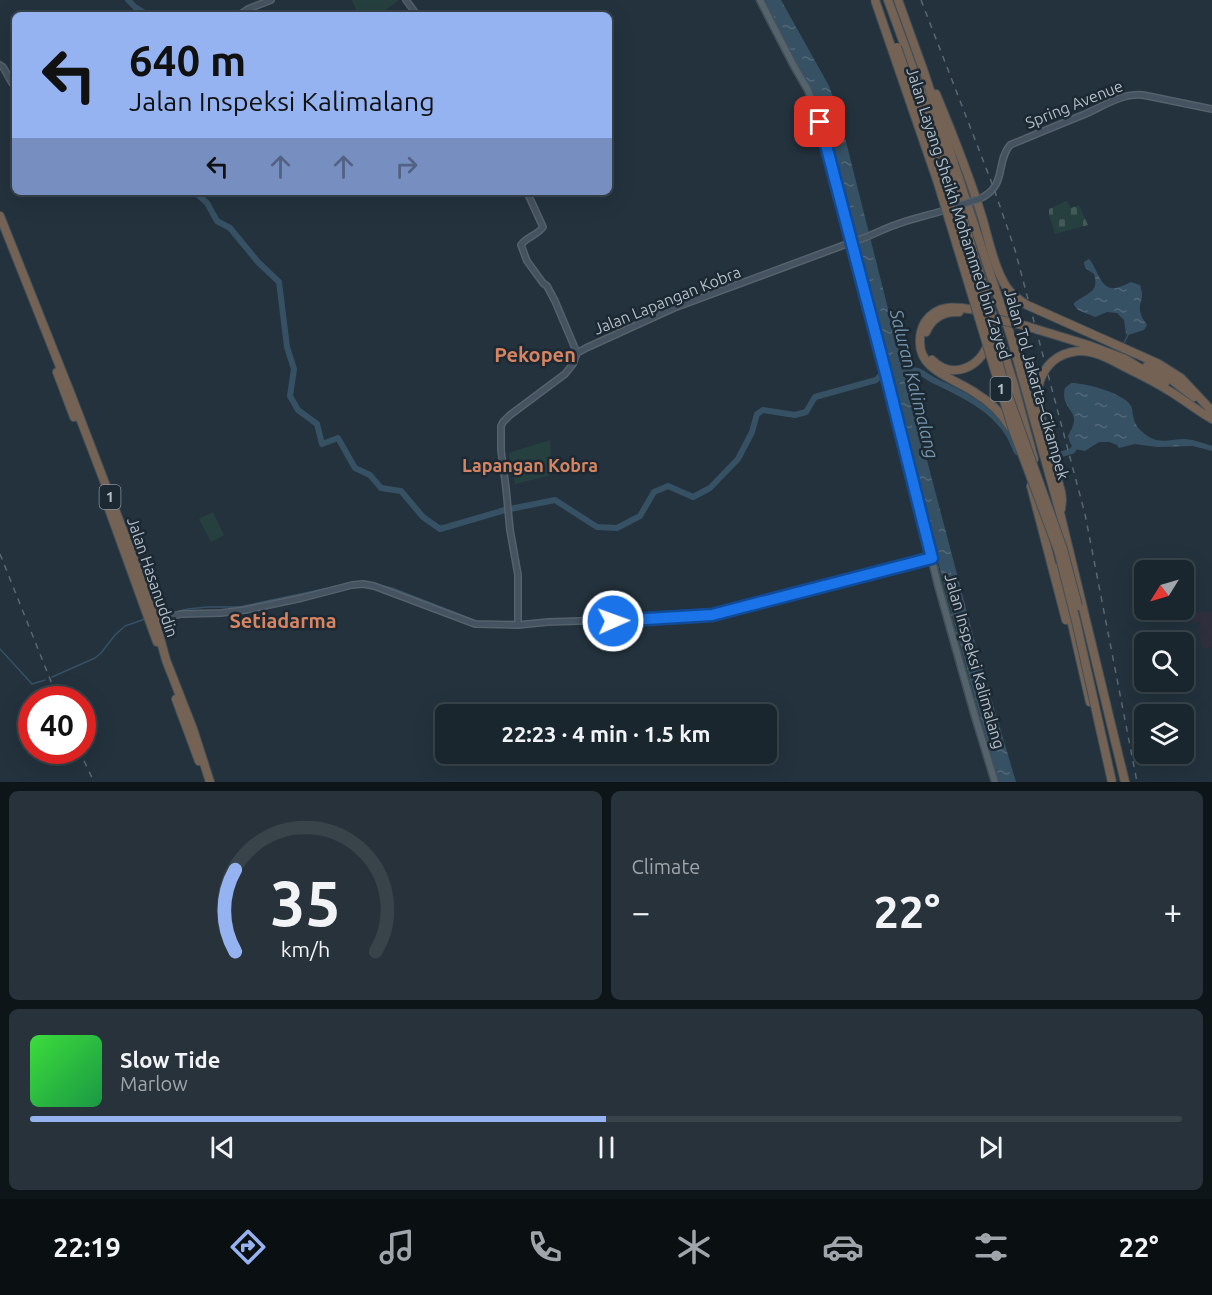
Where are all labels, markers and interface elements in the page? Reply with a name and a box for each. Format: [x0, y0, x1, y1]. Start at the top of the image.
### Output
icon: left [30, 36, 108, 114]
text: 640 m [129, 37, 246, 84]
street label: Jalan Layang Sheikh Mohammed bin Zayed [903, 65, 1015, 361]
street label: Spring Avenue [1023, 76, 1125, 132]
text: Jalan Inspeksi Kalimalang [129, 86, 435, 116]
pin [794, 96, 845, 147]
icon: arrive [803, 105, 836, 138]
icon: left [201, 150, 234, 183]
icon: ahead [264, 150, 297, 183]
icon: ahead [327, 150, 360, 183]
icon: right [390, 150, 423, 183]
street label: Jalan Lapangan Kobra [591, 262, 743, 338]
street label: Jalan Tol Jakarta–Cikampek [1001, 287, 1073, 481]
water label: Saluran Kalimalang [887, 306, 943, 461]
district label: Pekopen [494, 343, 576, 366]
road number: 1 [990, 377, 1012, 401]
district label: Lapangan Kobra [462, 455, 598, 475]
road number: 1 [100, 485, 120, 509]
street label: Jalan Hasanuddin [124, 515, 182, 639]
north arrow [1134, 560, 1194, 620]
map controls [1134, 560, 1194, 764]
street label: Jalan Inspeksi Kalimalang [941, 571, 1009, 751]
position arrow [581, 589, 645, 653]
district label: Setiadarma [229, 609, 337, 632]
button: search [1134, 632, 1194, 692]
speed limit sign: 40 [18, 686, 96, 764]
button: layers [1134, 704, 1194, 764]
text: 22:23 · 4 min · 1.5 km [501, 721, 711, 746]
text: Climate [632, 855, 700, 878]
text: 35 [270, 868, 340, 938]
text: 22° [873, 886, 940, 937]
text: − [632, 893, 650, 930]
text: + [1163, 893, 1182, 930]
text: km/h [280, 938, 330, 962]
text: Slow Tide [120, 1047, 220, 1072]
text: Marlow [120, 1072, 188, 1095]
icon: previous [206, 1131, 239, 1164]
icon: pause [590, 1131, 623, 1164]
icon: next [974, 1131, 1007, 1164]
icon: directions [227, 1226, 269, 1268]
icon: music [376, 1226, 418, 1268]
icon: phone [524, 1226, 566, 1268]
icon: climate [673, 1226, 715, 1268]
icon: car [822, 1226, 864, 1268]
icon: filters [970, 1226, 1012, 1268]
text: 22:19 [53, 1232, 121, 1262]
text: 22° [1119, 1232, 1159, 1262]

